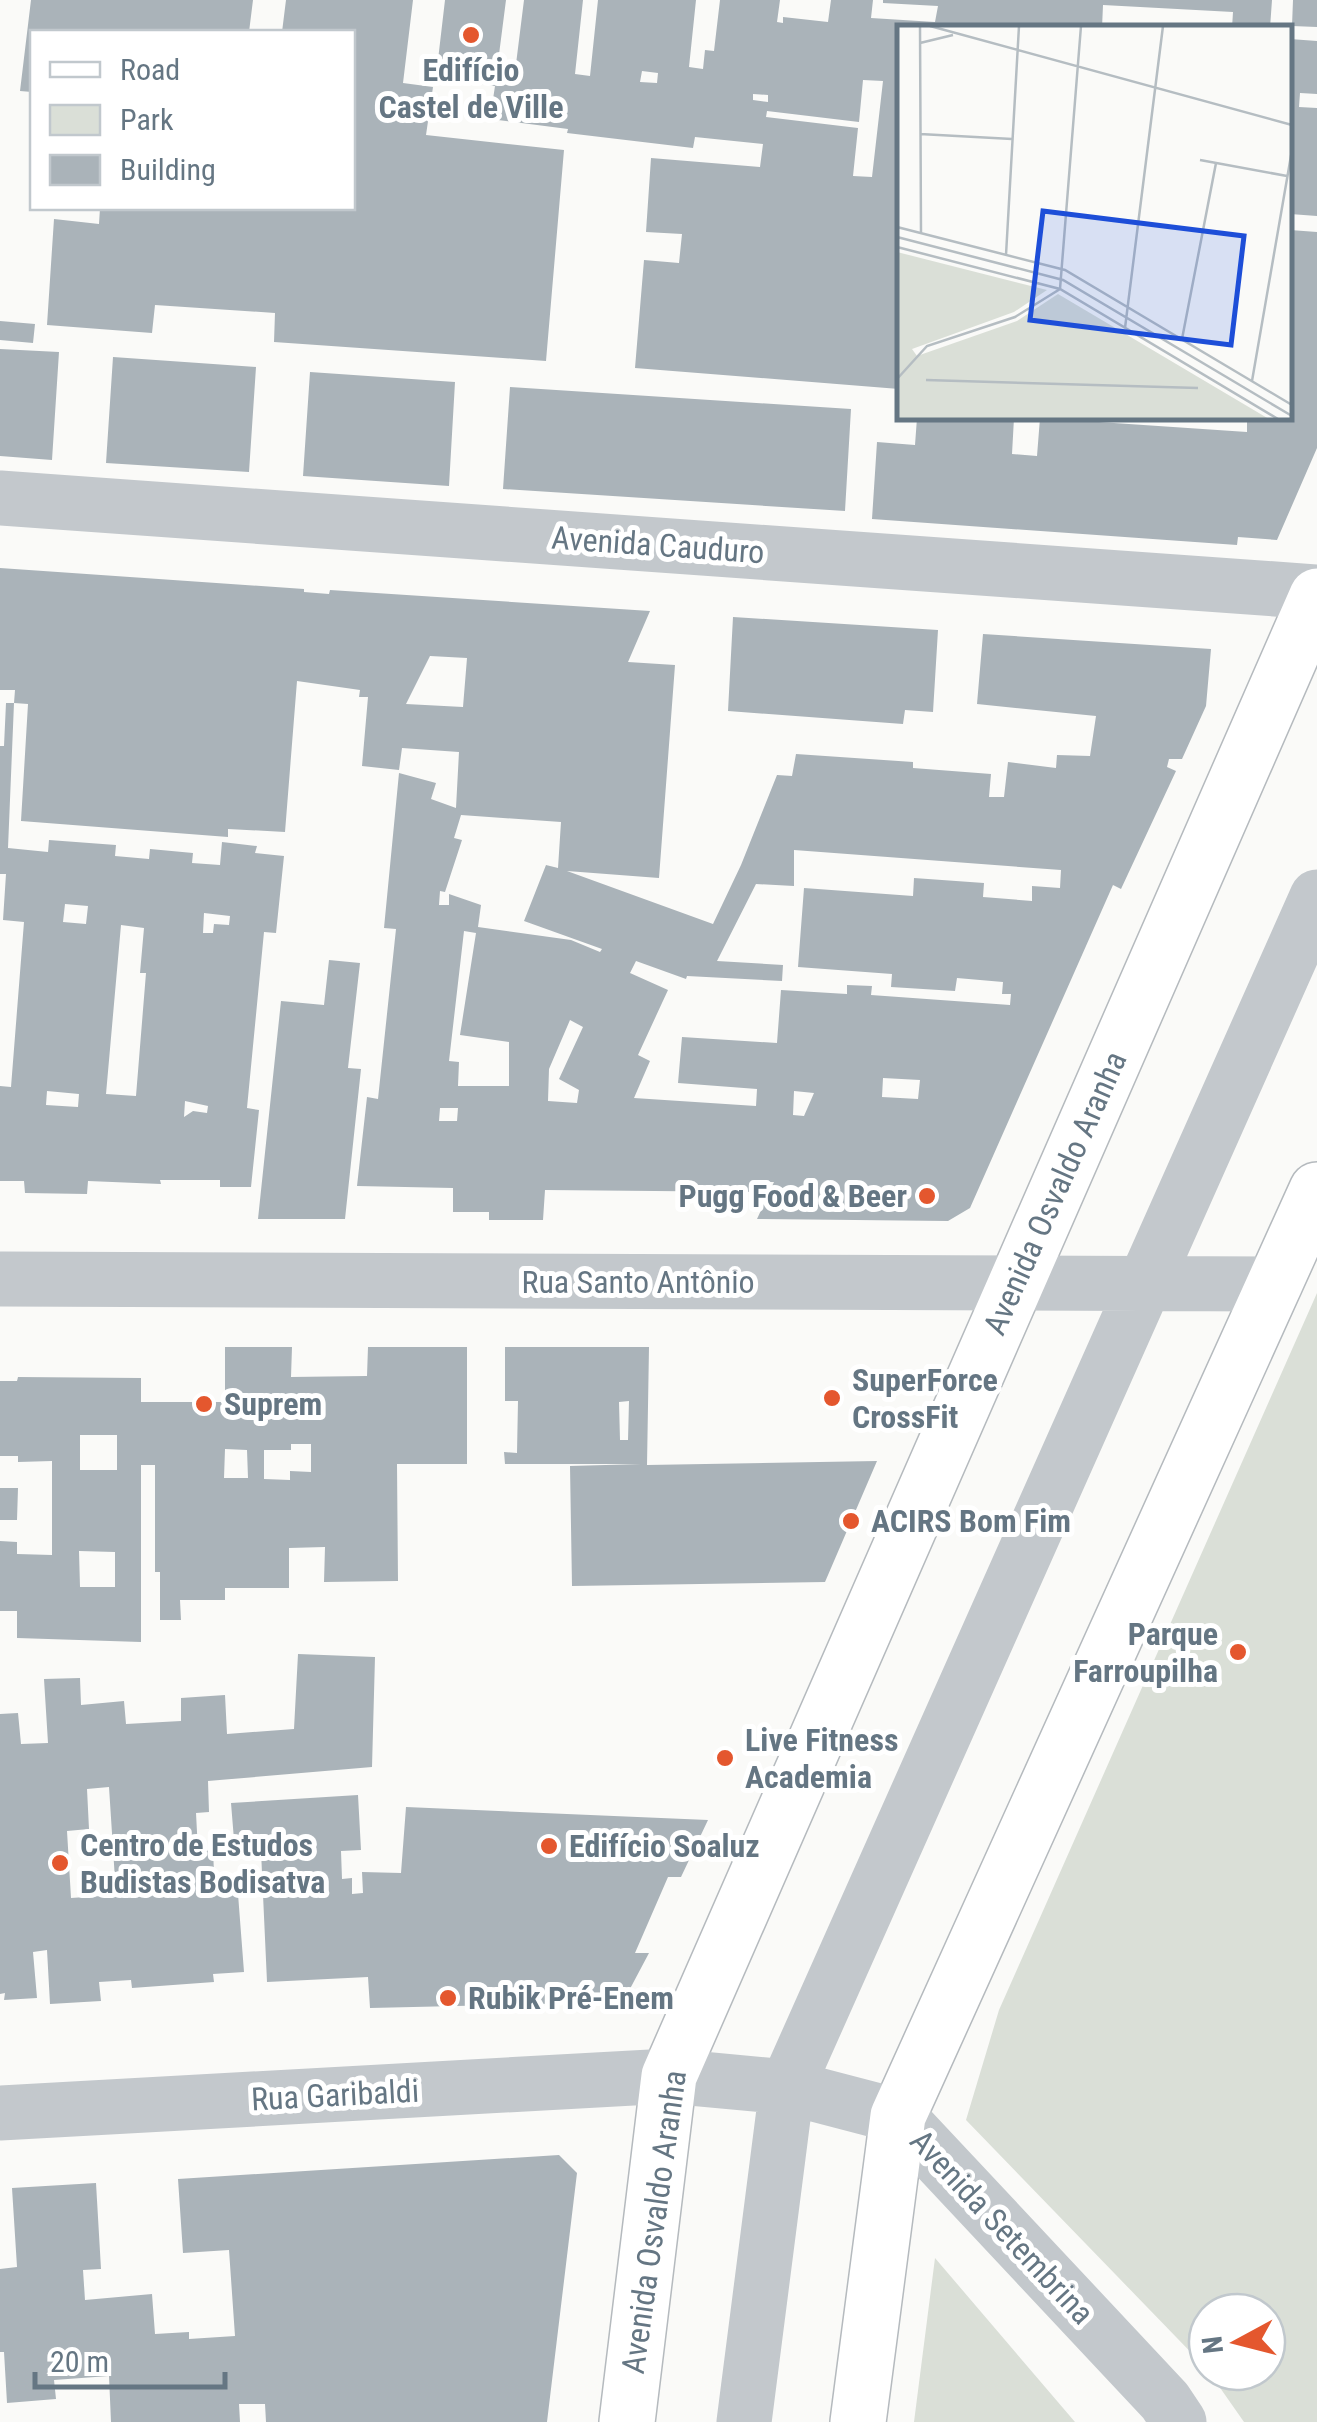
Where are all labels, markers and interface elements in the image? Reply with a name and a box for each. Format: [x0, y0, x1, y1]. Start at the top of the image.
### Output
marker: Edifício Castel de Ville [460, 24, 482, 46]
inset map [897, 25, 1292, 420]
legend [30, 30, 355, 210]
place label: Edifício Castel de Ville [379, 51, 563, 126]
text: Road [120, 52, 180, 87]
text: Park [120, 102, 174, 137]
text: Building [120, 152, 216, 187]
street label: Avenida Cauduro [550, 519, 766, 571]
street label: Avenida Osvaldo Aranha [975, 1046, 1135, 1340]
place label: Pugg Food & Beer [678, 1177, 907, 1215]
marker: Pugg Food & Beer [916, 1185, 938, 1207]
street label: Rua Santo Antônio [521, 1263, 755, 1301]
place label: SuperForce CrossFit [852, 1361, 998, 1436]
place label: Suprem [224, 1385, 322, 1423]
marker: SuperForce CrossFit [821, 1387, 843, 1409]
marker: Suprem [193, 1393, 215, 1415]
place label: ACIRS Bom Fim [871, 1502, 1071, 1540]
marker: ACIRS Bom Fim [840, 1510, 862, 1532]
place label: Parque Farroupilha [1073, 1615, 1218, 1690]
marker: Parque Farroupilha [1227, 1641, 1249, 1663]
place label: Live Fitness Academia [745, 1721, 898, 1796]
marker: Live Fitness Academia [714, 1747, 736, 1769]
place label: Centro de Estudos Budistas Bodisatva [80, 1826, 325, 1901]
place label: Edifício Soaluz [569, 1827, 760, 1865]
marker: Edifício Soaluz [538, 1835, 560, 1857]
marker: Centro de Estudos Budistas Bodisatva [49, 1852, 71, 1874]
place label: Rubik Pré-Enem [468, 1979, 674, 2017]
marker: Rubik Pré-Enem [437, 1987, 459, 2009]
street label: Avenida Osvaldo Aranha [614, 2068, 694, 2376]
street label: Rua Garibaldi [250, 2072, 420, 2118]
street label: Avenida Setembrina [902, 2122, 1102, 2332]
north arrow [1187, 2292, 1287, 2392]
scale bar [35, 2327, 225, 2389]
text: N [1195, 2334, 1230, 2356]
text: 20 m [50, 2344, 109, 2379]

